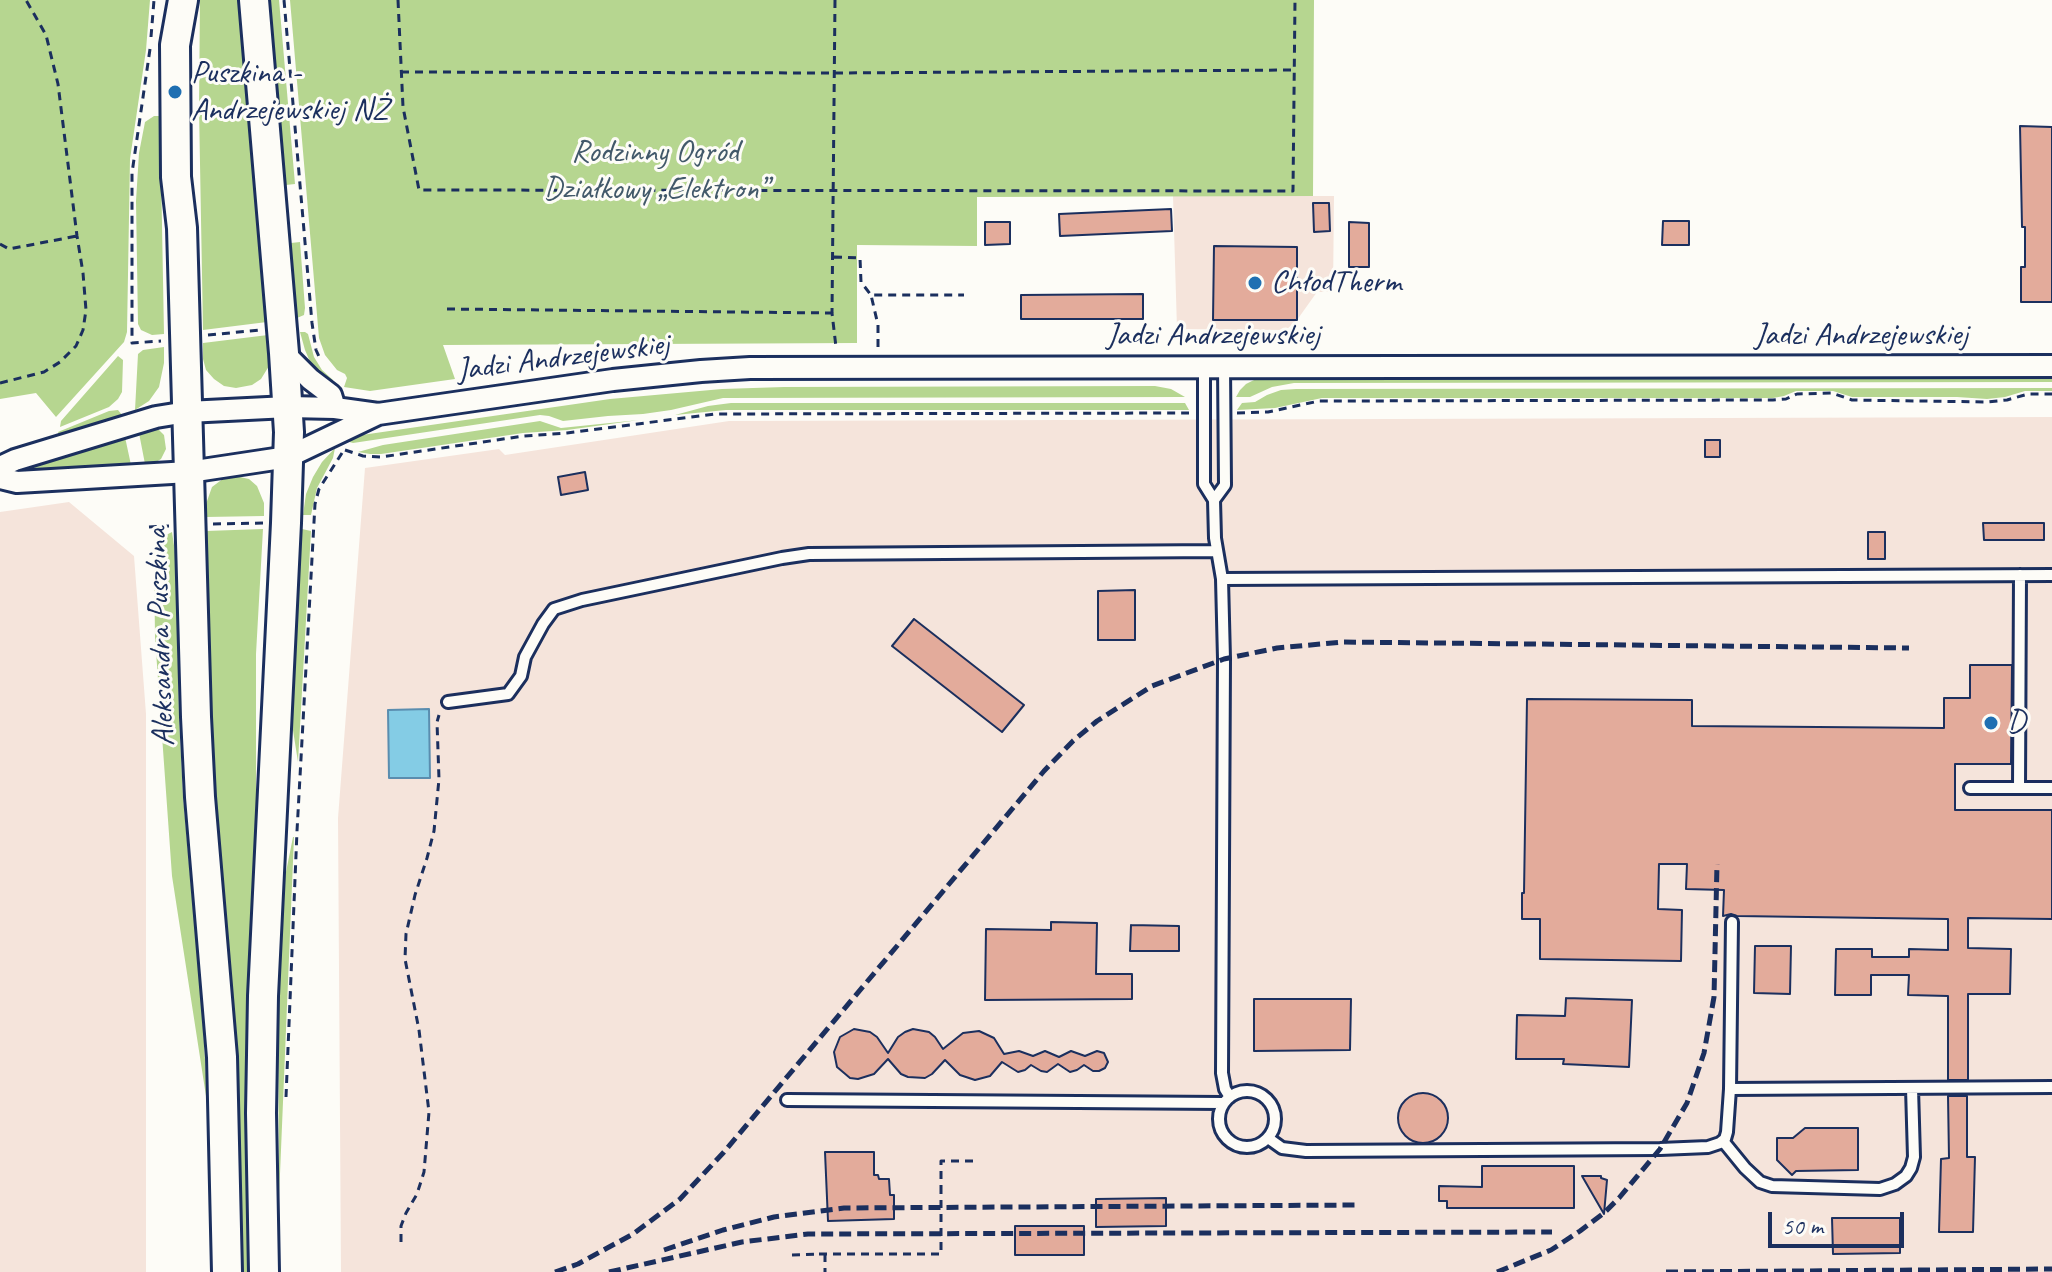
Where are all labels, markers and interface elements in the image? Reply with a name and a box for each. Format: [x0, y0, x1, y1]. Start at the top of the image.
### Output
place label: Puszkina - Andrzejewskiej NŻ [191, 55, 388, 130]
marker: Puszkina - Andrzejewskiej NŻ [166, 83, 184, 101]
park label: Rodzinny Ogród Działkowy „Elektron” [543, 134, 767, 209]
place label: ChłodTherm [1271, 264, 1401, 302]
marker: ChłodTherm [1246, 274, 1264, 292]
street label: Jadzi Andrzejewskiej [1106, 317, 1320, 355]
street label: Jadzi Andrzejewskiej [1754, 317, 1968, 355]
street label: Jadzi Andrzejewskiej [455, 326, 671, 390]
street label: Aleksandra Puszkina [138, 527, 184, 747]
place label: D [2007, 704, 2025, 742]
marker: D [1982, 714, 2000, 732]
scale bar [1772, 1196, 1908, 1246]
text: 50 m [1782, 1211, 1823, 1241]

